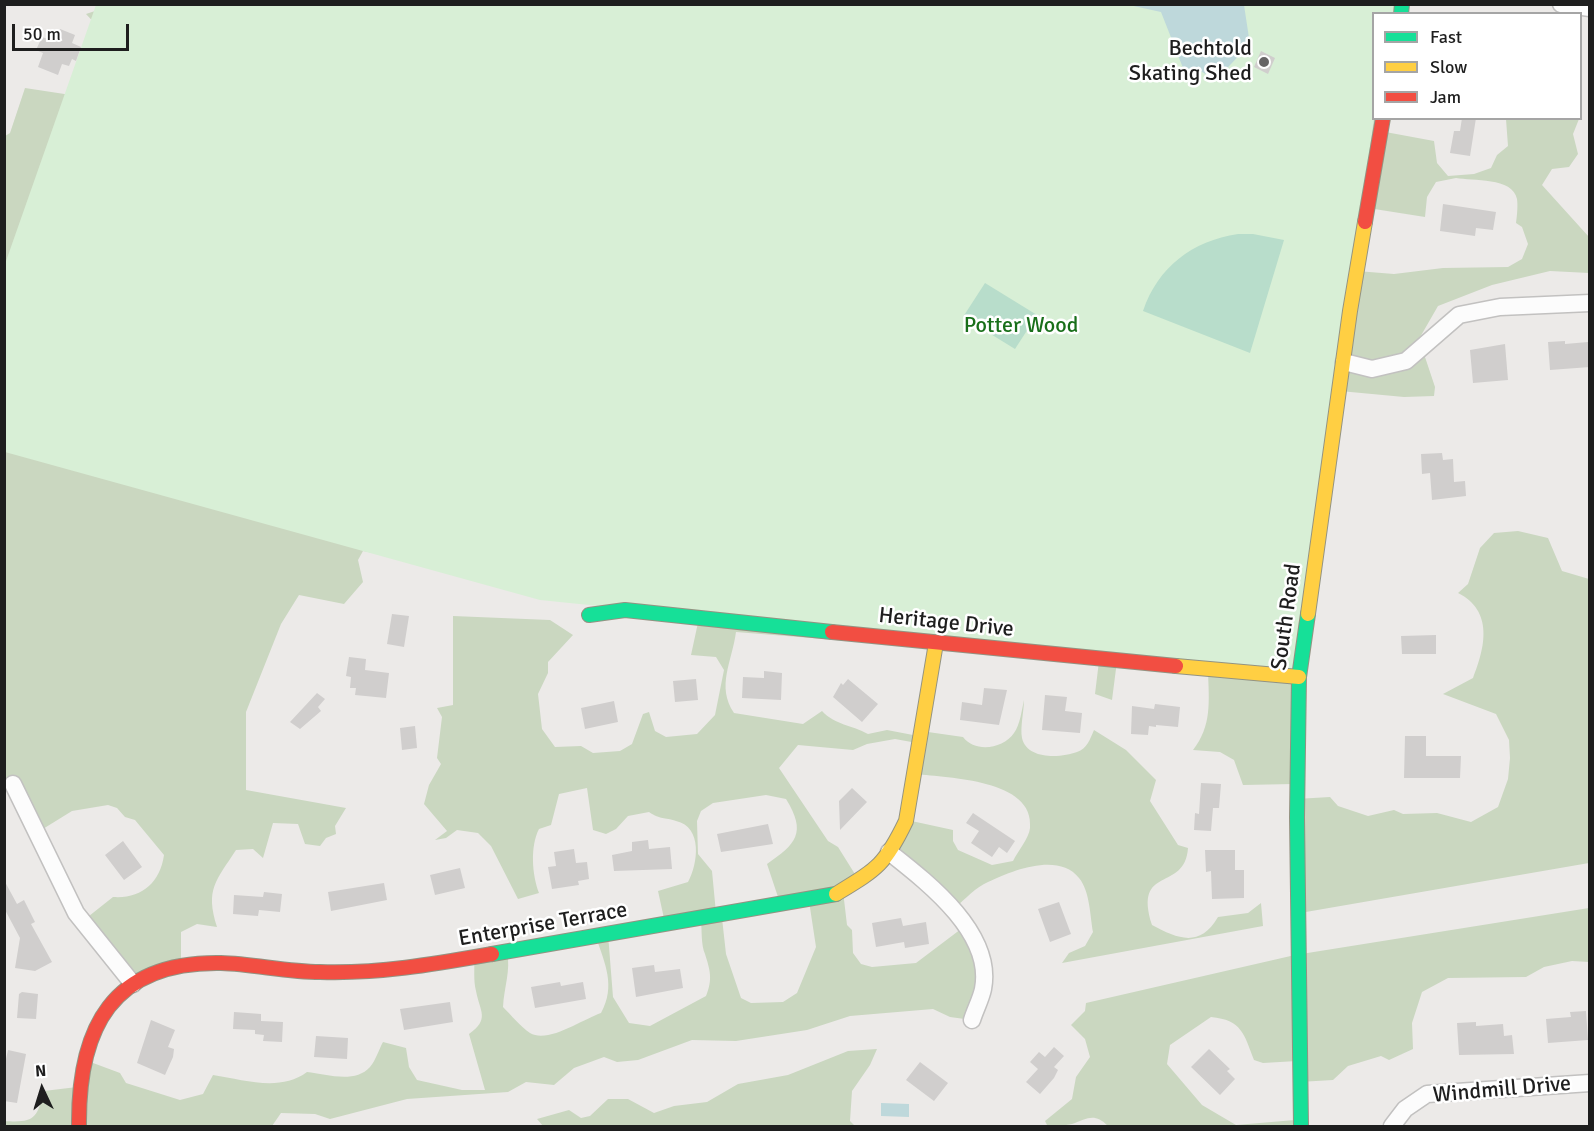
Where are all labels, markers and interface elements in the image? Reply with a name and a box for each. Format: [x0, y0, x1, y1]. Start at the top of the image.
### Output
scale bar [15, 12, 132, 50]
legend [1372, 12, 1582, 120]
text: 50 m [23, 23, 61, 45]
text: Fast [1430, 26, 1462, 48]
place label: Bechtold Skating Shed [1129, 36, 1252, 88]
marker: Bechtold Skating Shed [1257, 55, 1271, 69]
text: Slow [1430, 56, 1467, 78]
text: Jam [1430, 86, 1461, 108]
park label: Potter Wood [964, 313, 1078, 339]
street label: South Road [1266, 562, 1308, 672]
street label: Heritage Drive [877, 603, 1015, 643]
street label: Enterprise Terrace [457, 897, 629, 953]
north arrow [12, 1059, 72, 1119]
text: N [34, 1061, 47, 1081]
street label: Windmill Drive [1432, 1071, 1572, 1109]

